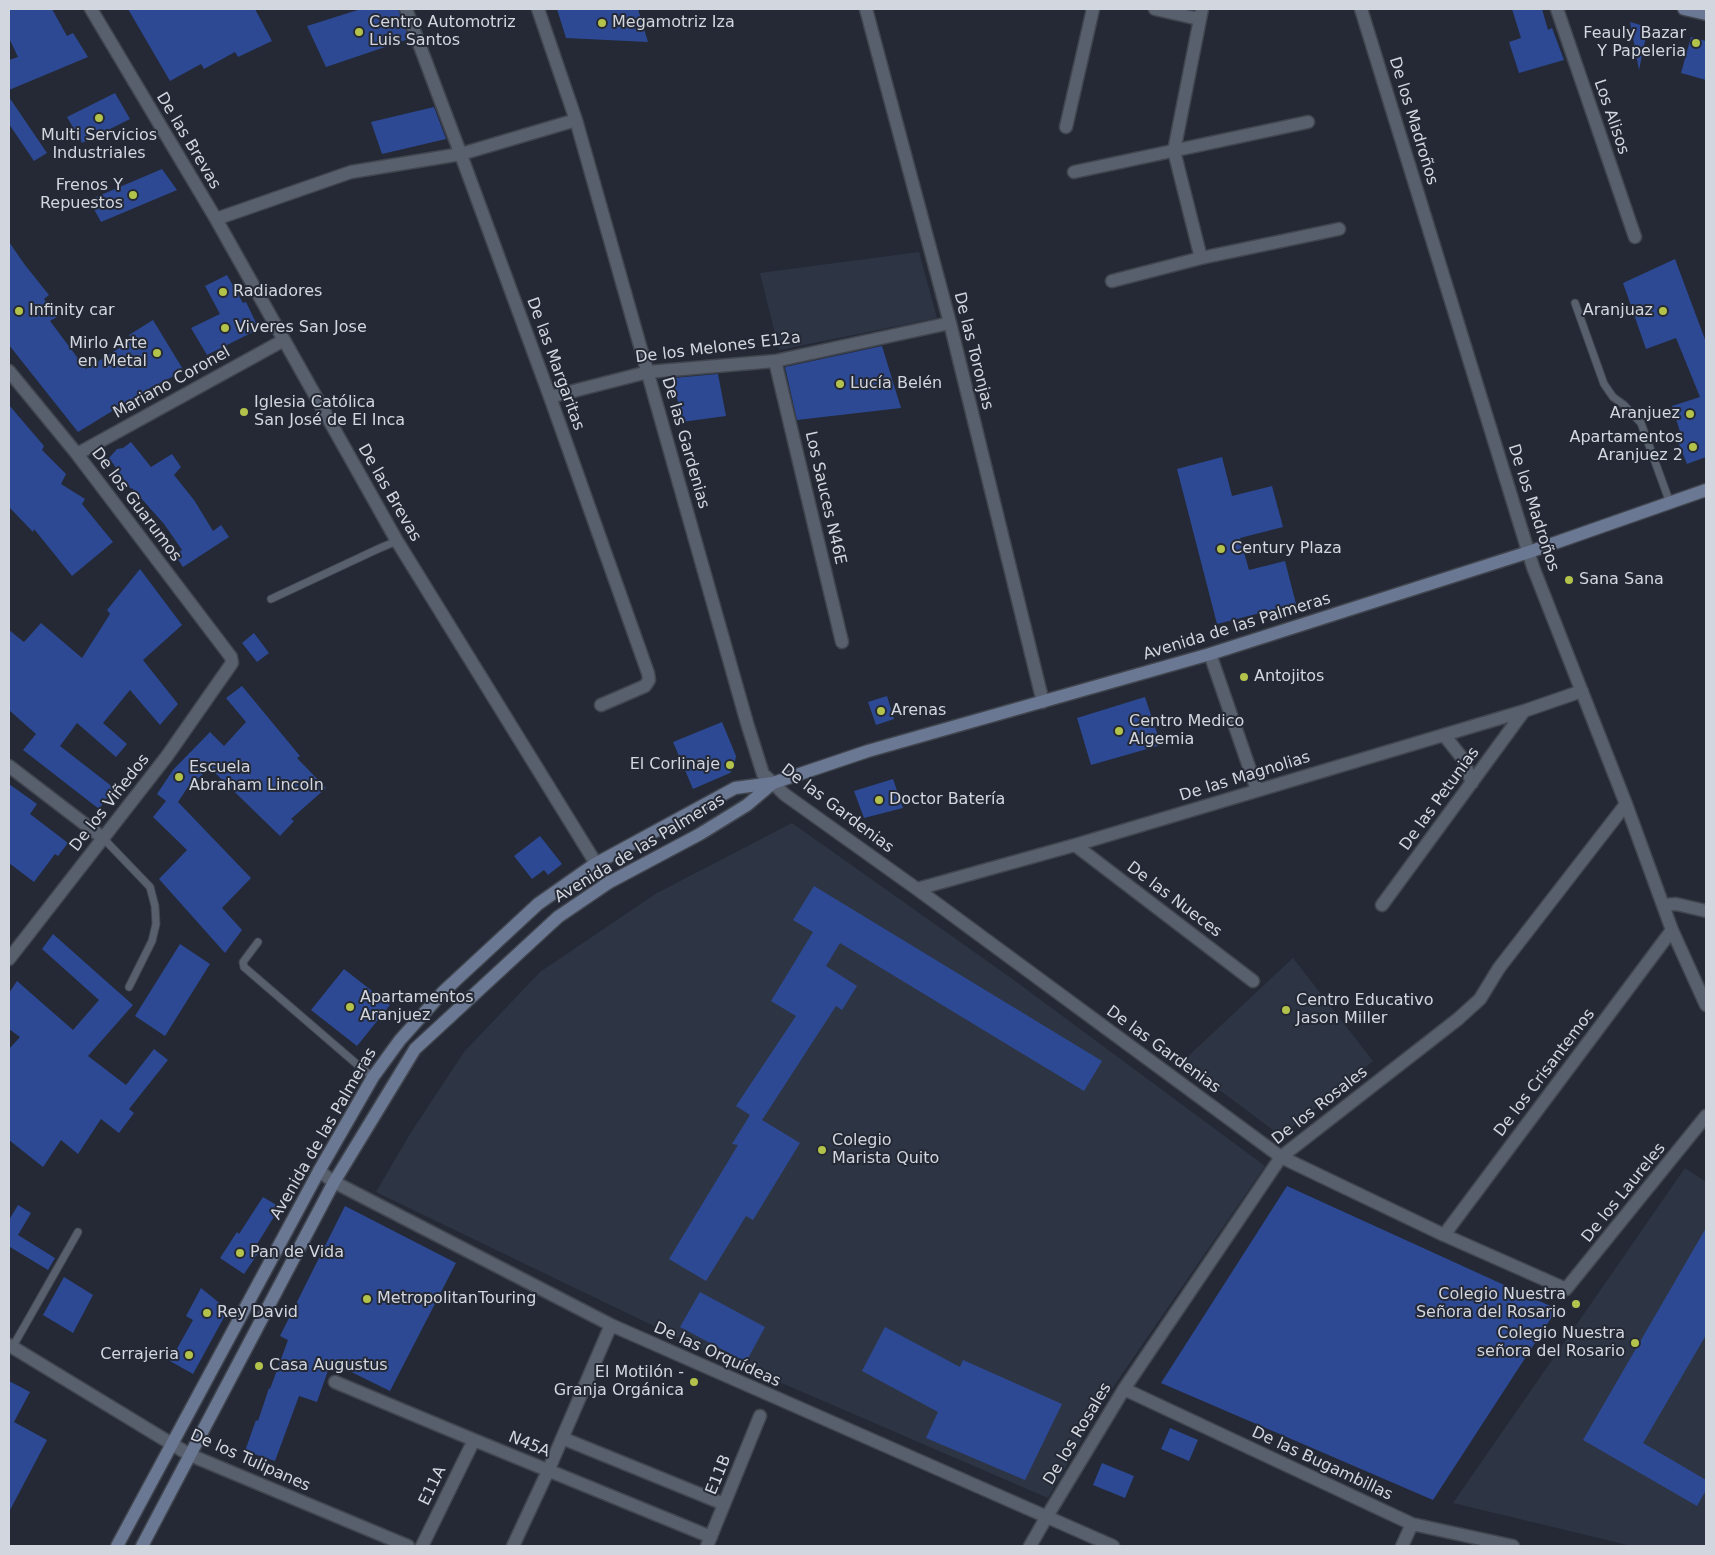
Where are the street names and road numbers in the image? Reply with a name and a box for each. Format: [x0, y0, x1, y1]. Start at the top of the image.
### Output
street label: De los Madroños [1384, 55, 1442, 187]
street label: Los Alisos [1589, 77, 1633, 157]
street label: De las Brevas [152, 89, 224, 193]
street label: De las Toronjas [949, 290, 997, 412]
street label: De las Margaritas [522, 295, 588, 433]
street label: De los Melones E12a [634, 328, 802, 368]
street label: Mariano Coronel [110, 343, 234, 423]
street label: De las Gardenias [657, 375, 713, 511]
street label: Los Sauces N46E [800, 429, 850, 567]
street label: De las Brevas [353, 441, 425, 545]
street label: De los Madroños [1503, 442, 1563, 574]
street label: De los Guarumos [87, 444, 185, 566]
street label: Avenida de las Palmeras [1141, 589, 1333, 665]
street label: De las Petunias [1396, 744, 1484, 854]
street label: De las Magnolias [1177, 748, 1313, 806]
street label: De los Viñedos [66, 751, 154, 855]
street label: De las Gardenias [777, 760, 897, 858]
street label: Avenida de las Palmeras [551, 791, 729, 907]
street label: De las Nueces [1123, 858, 1225, 942]
street label: De las Gardenias [1102, 1002, 1224, 1098]
street label: De los Crisantemos [1491, 1005, 1599, 1141]
street label: Avenida de las Palmeras [267, 1045, 381, 1223]
street label: De los Rosales [1268, 1063, 1372, 1149]
street label: De los Laureles [1578, 1139, 1670, 1247]
street label: De las Orquídeas [651, 1318, 783, 1392]
street label: De los Rosales [1040, 1379, 1116, 1489]
street label: De las Bugambillas [1249, 1423, 1395, 1505]
street label: De los Tulipanes [187, 1426, 313, 1496]
street label: N45A [505, 1428, 553, 1462]
street label: E11B [702, 1452, 736, 1498]
street label: E11A [415, 1463, 451, 1509]

